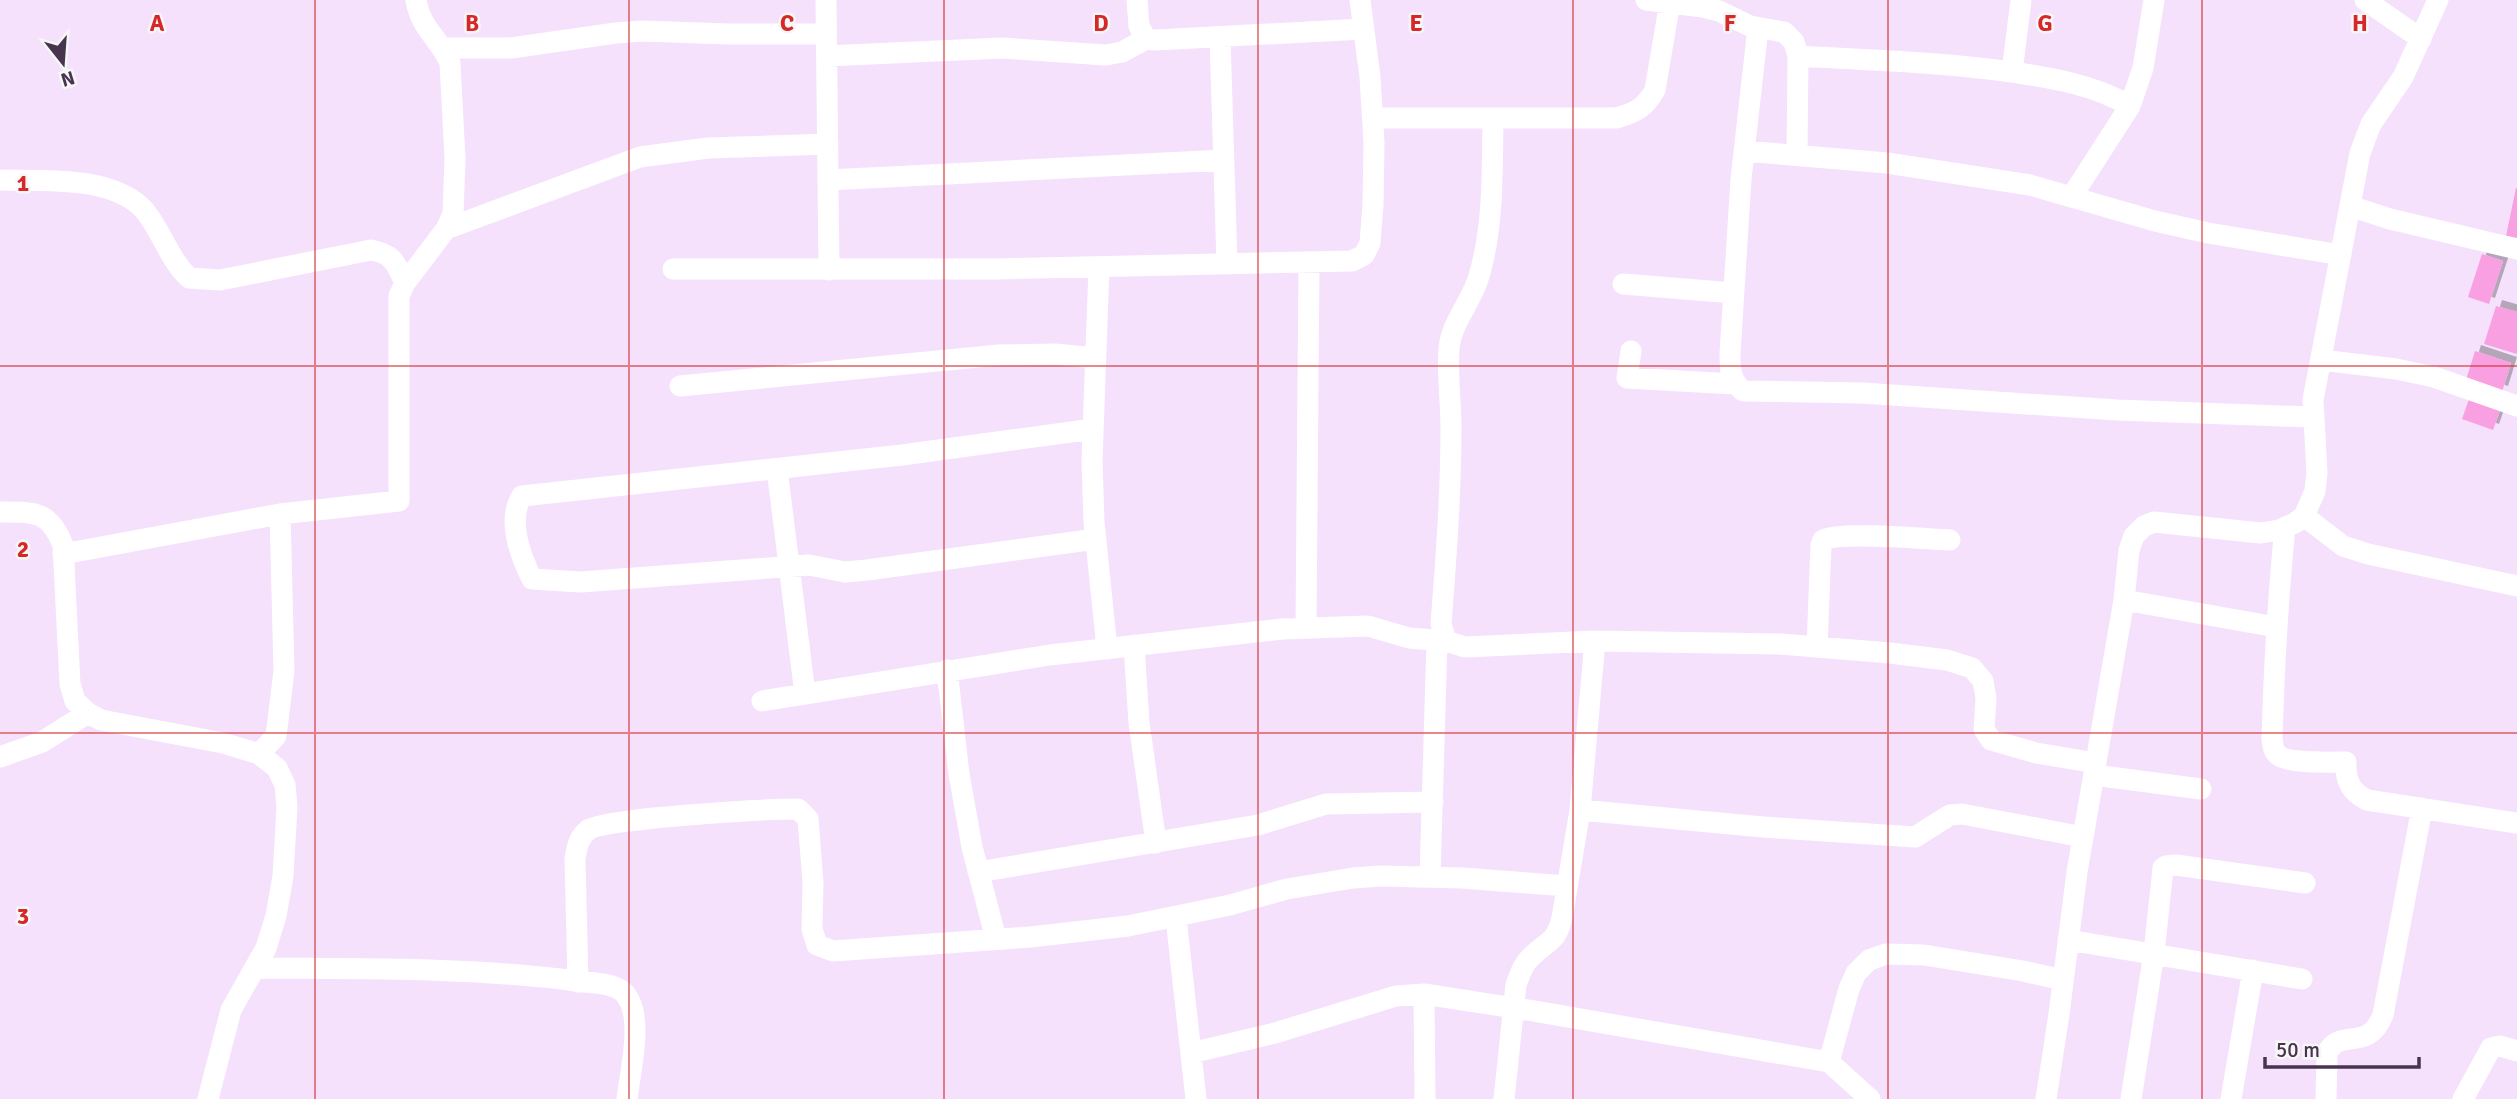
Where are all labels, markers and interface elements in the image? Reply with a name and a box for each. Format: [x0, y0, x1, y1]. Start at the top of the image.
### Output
text: A [150, 9, 165, 38]
text: B [465, 9, 479, 38]
text: C [780, 9, 794, 38]
text: D [1093, 9, 1109, 38]
text: E [1409, 9, 1423, 38]
text: F [1724, 9, 1736, 38]
text: G [2037, 9, 2053, 38]
text: H [2352, 9, 2368, 38]
north arrow [28, 28, 98, 98]
text: N [58, 65, 78, 92]
text: 1 [17, 169, 29, 198]
text: 2 [17, 535, 29, 564]
text: 3 [17, 902, 29, 931]
scale bar [2265, 1026, 2419, 1070]
text: 50 m [2276, 1037, 2320, 1063]

